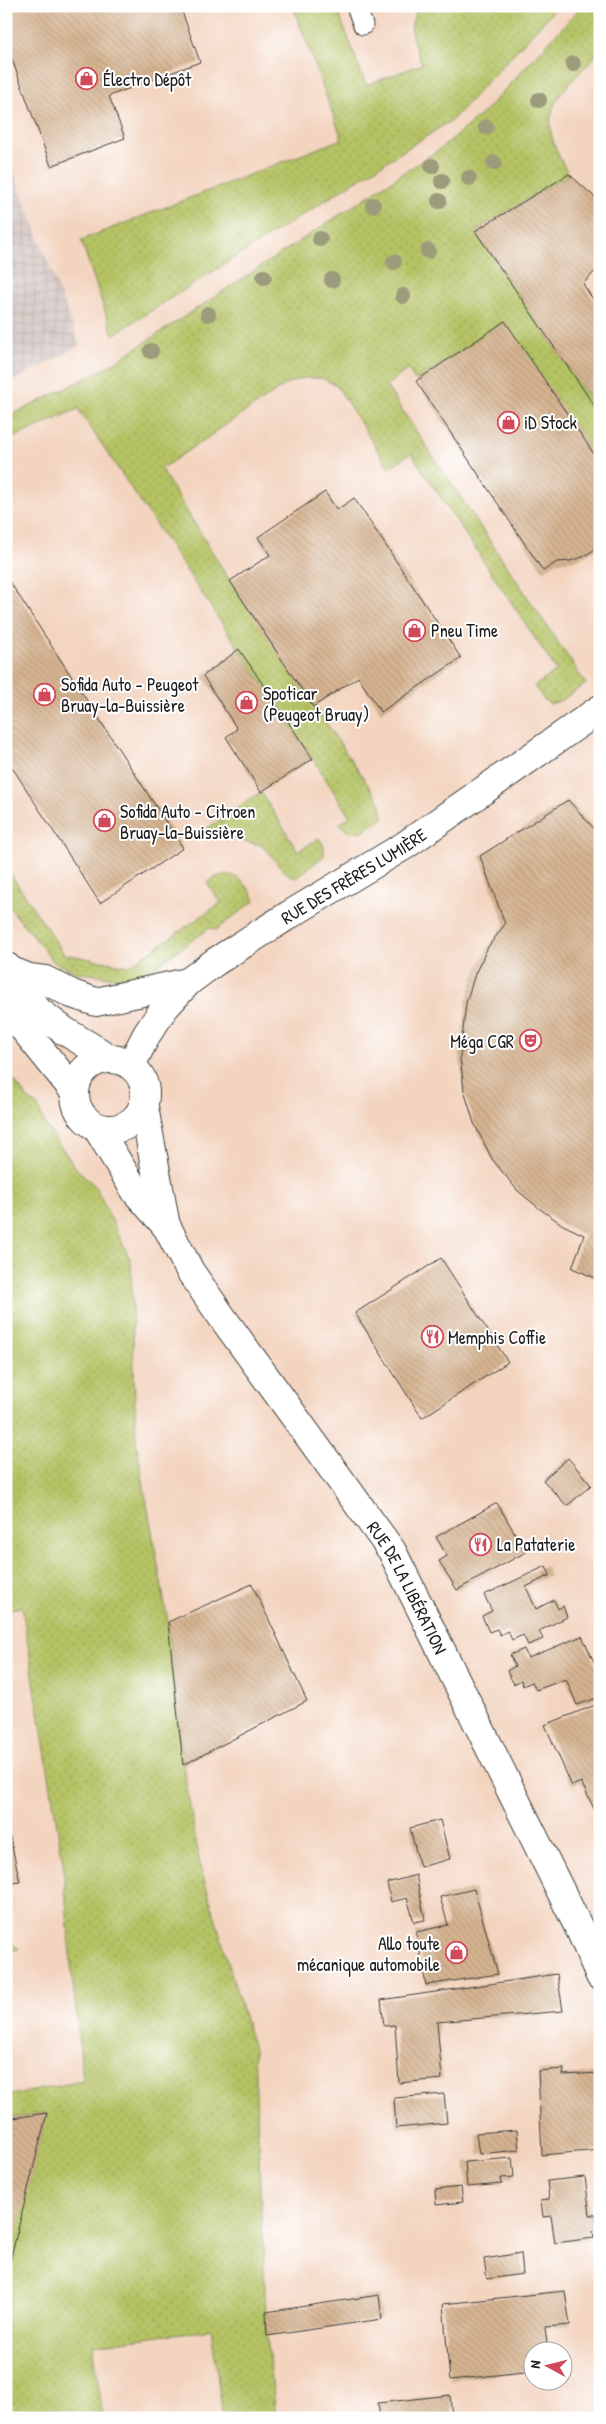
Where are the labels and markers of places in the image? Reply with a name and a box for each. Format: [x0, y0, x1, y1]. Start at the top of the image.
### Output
shop icon: Électro Dépôt [75, 67, 99, 91]
place label: Électro Dépôt [103, 67, 192, 92]
shop icon: iD Stock [496, 410, 520, 434]
place label: iD Stock [524, 410, 577, 435]
shop icon: Pneu Time [403, 618, 427, 642]
place label: Pneu Time [431, 618, 498, 643]
place label: Sofida Auto - Peugeot Bruay-la-Buissière [61, 672, 199, 718]
place label: Spoticar (Peugeot Bruay) [263, 681, 369, 727]
shop icon: Sofida Auto - Peugeot Bruay-la-Buissière [33, 682, 57, 706]
shop icon: Spoticar (Peugeot Bruay) [235, 691, 259, 715]
place label: Sofida Auto - Citroen Bruay-la-Buissière [120, 799, 256, 845]
shop icon: Sofida Auto - Citroen Bruay-la-Buissière [92, 809, 116, 833]
place label: Méga CGR [450, 1029, 514, 1054]
theatre icon: Méga CGR [518, 1029, 542, 1053]
restaurant icon: Memphis Coffie [420, 1325, 444, 1349]
place label: Memphis Coffie [448, 1325, 546, 1350]
restaurant icon: La Pataterie [469, 1532, 493, 1556]
place label: La Pataterie [497, 1532, 575, 1557]
place label: Allo toute mécanique automobile [297, 1931, 440, 1977]
shop icon: Allo toute mécanique automobile [444, 1941, 468, 1965]

